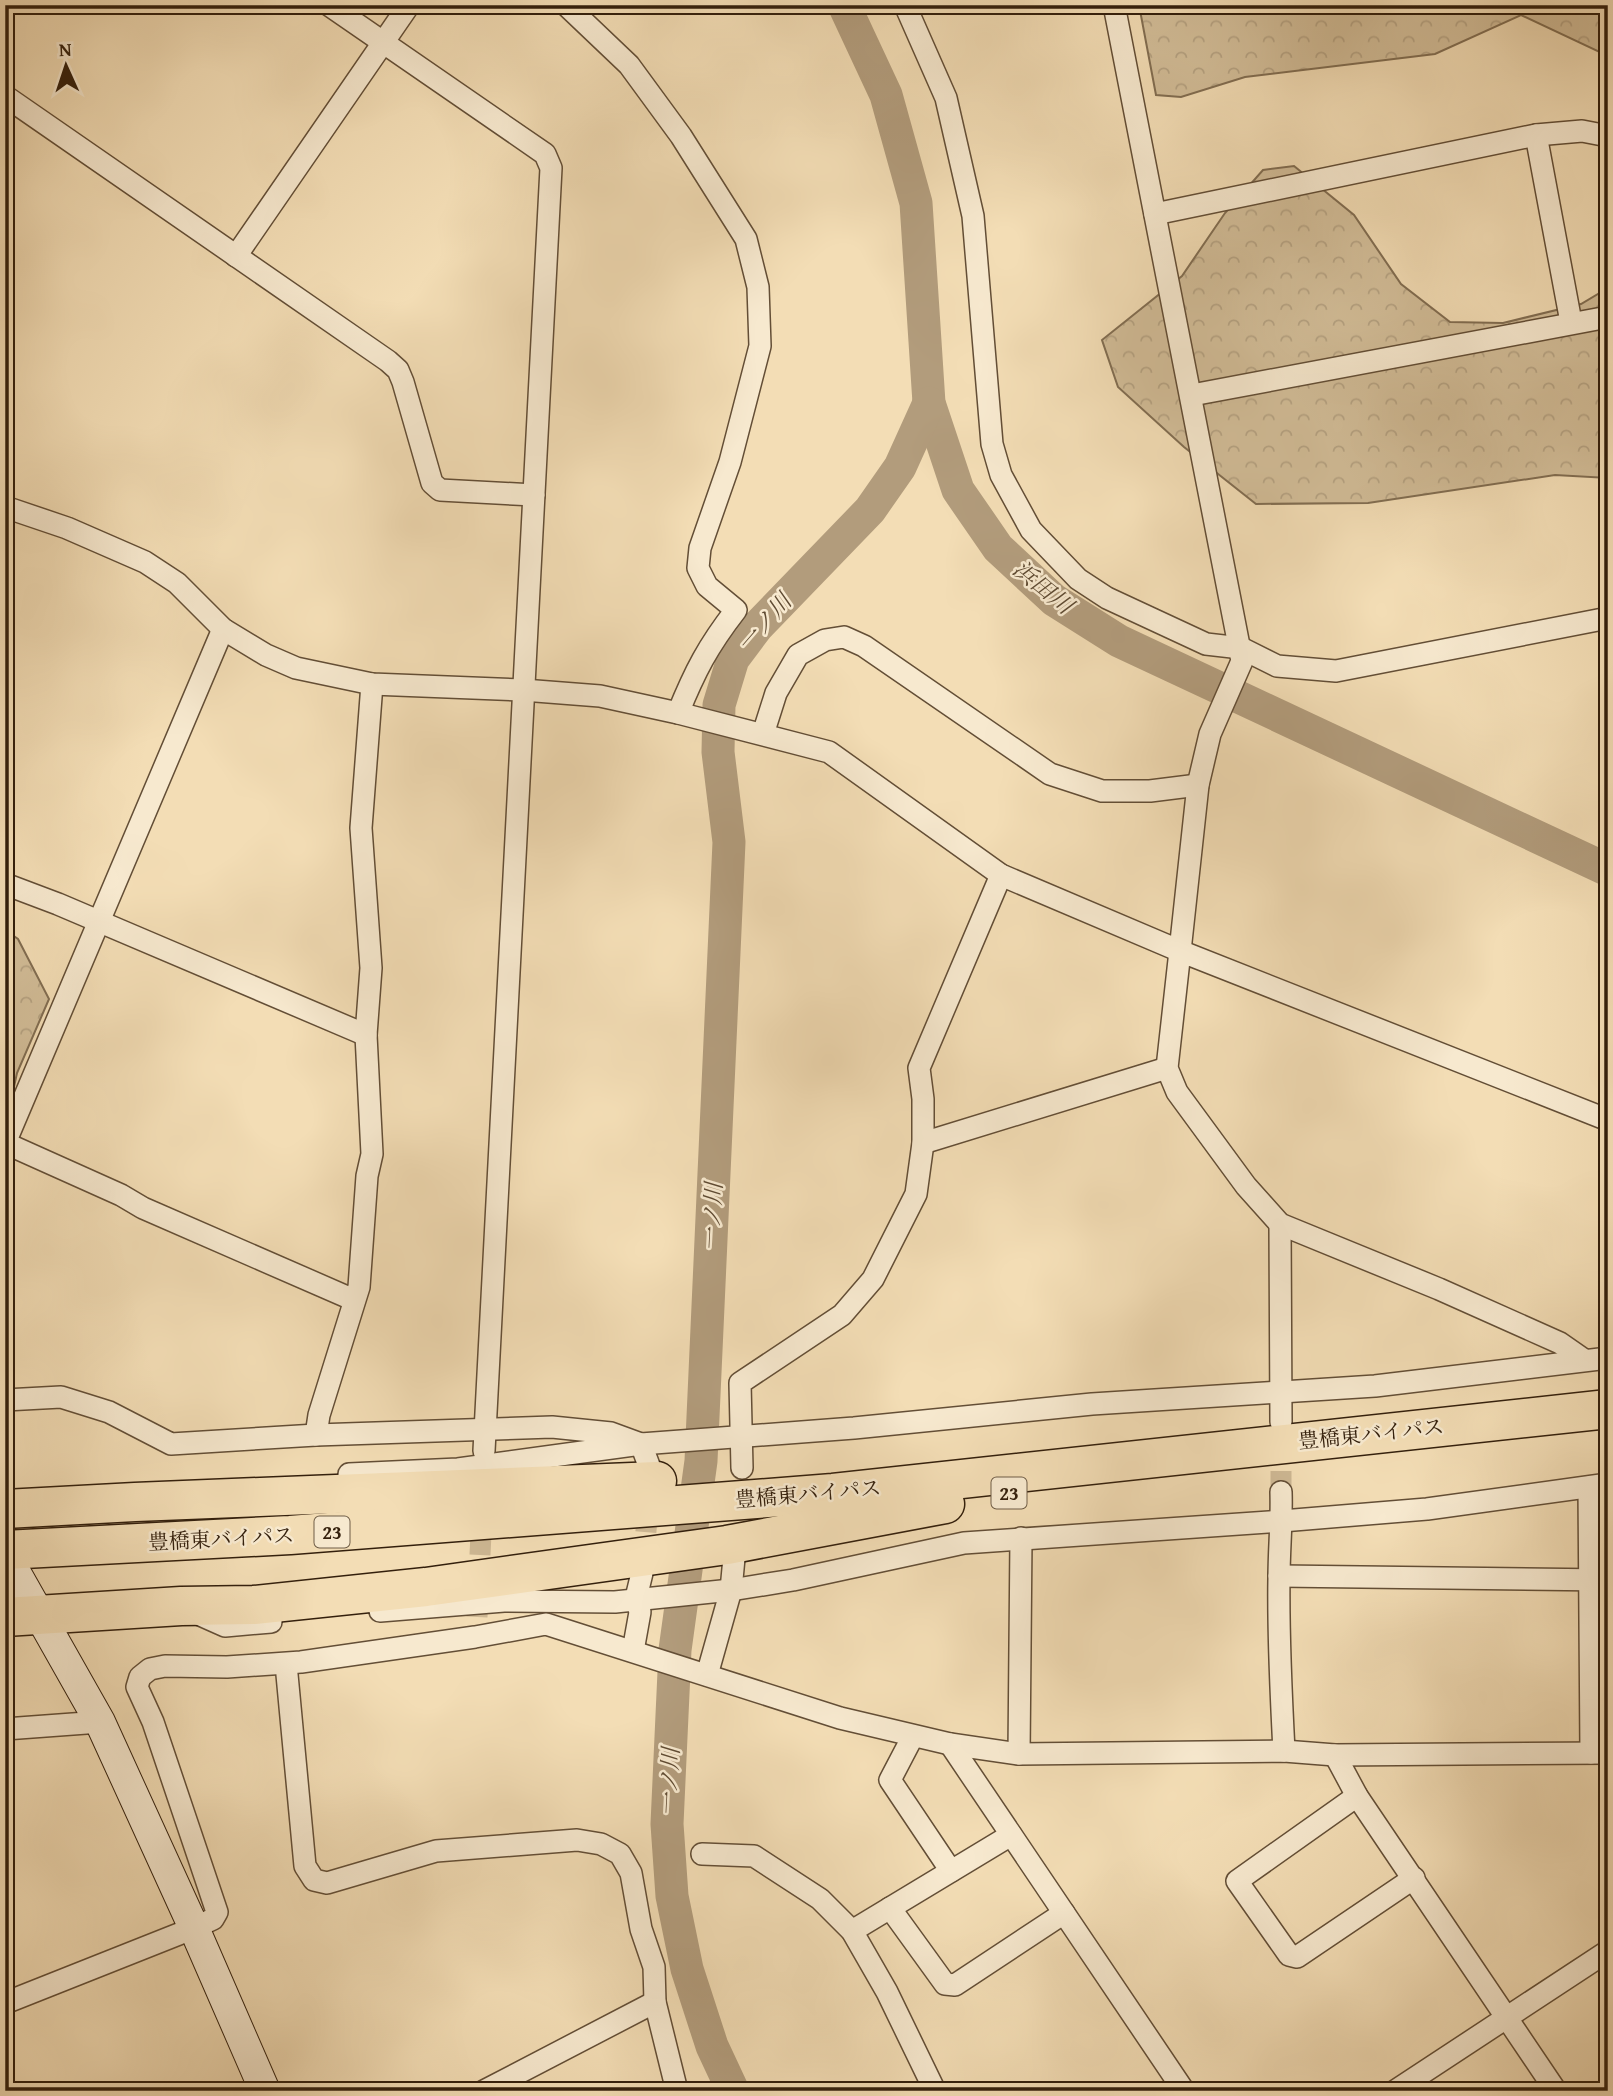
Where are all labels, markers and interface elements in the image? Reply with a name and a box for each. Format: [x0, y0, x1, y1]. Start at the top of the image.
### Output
north arrow [32, 32, 102, 102]
text: N [58, 35, 72, 63]
water label: 浜田川 [1006, 552, 1083, 623]
water label: 一ノ川 [729, 584, 801, 660]
water label: 一ノ川 [693, 1179, 730, 1252]
street label: 豊橋東バイパス [1296, 1410, 1445, 1457]
street label: 豊橋東バイパス [734, 1472, 882, 1515]
road number: 23 [992, 1478, 1026, 1508]
road number: 23 [314, 1516, 350, 1548]
street label: 豊橋東バイパス [147, 1519, 295, 1558]
water label: 一ノ川 [650, 1744, 687, 1817]

